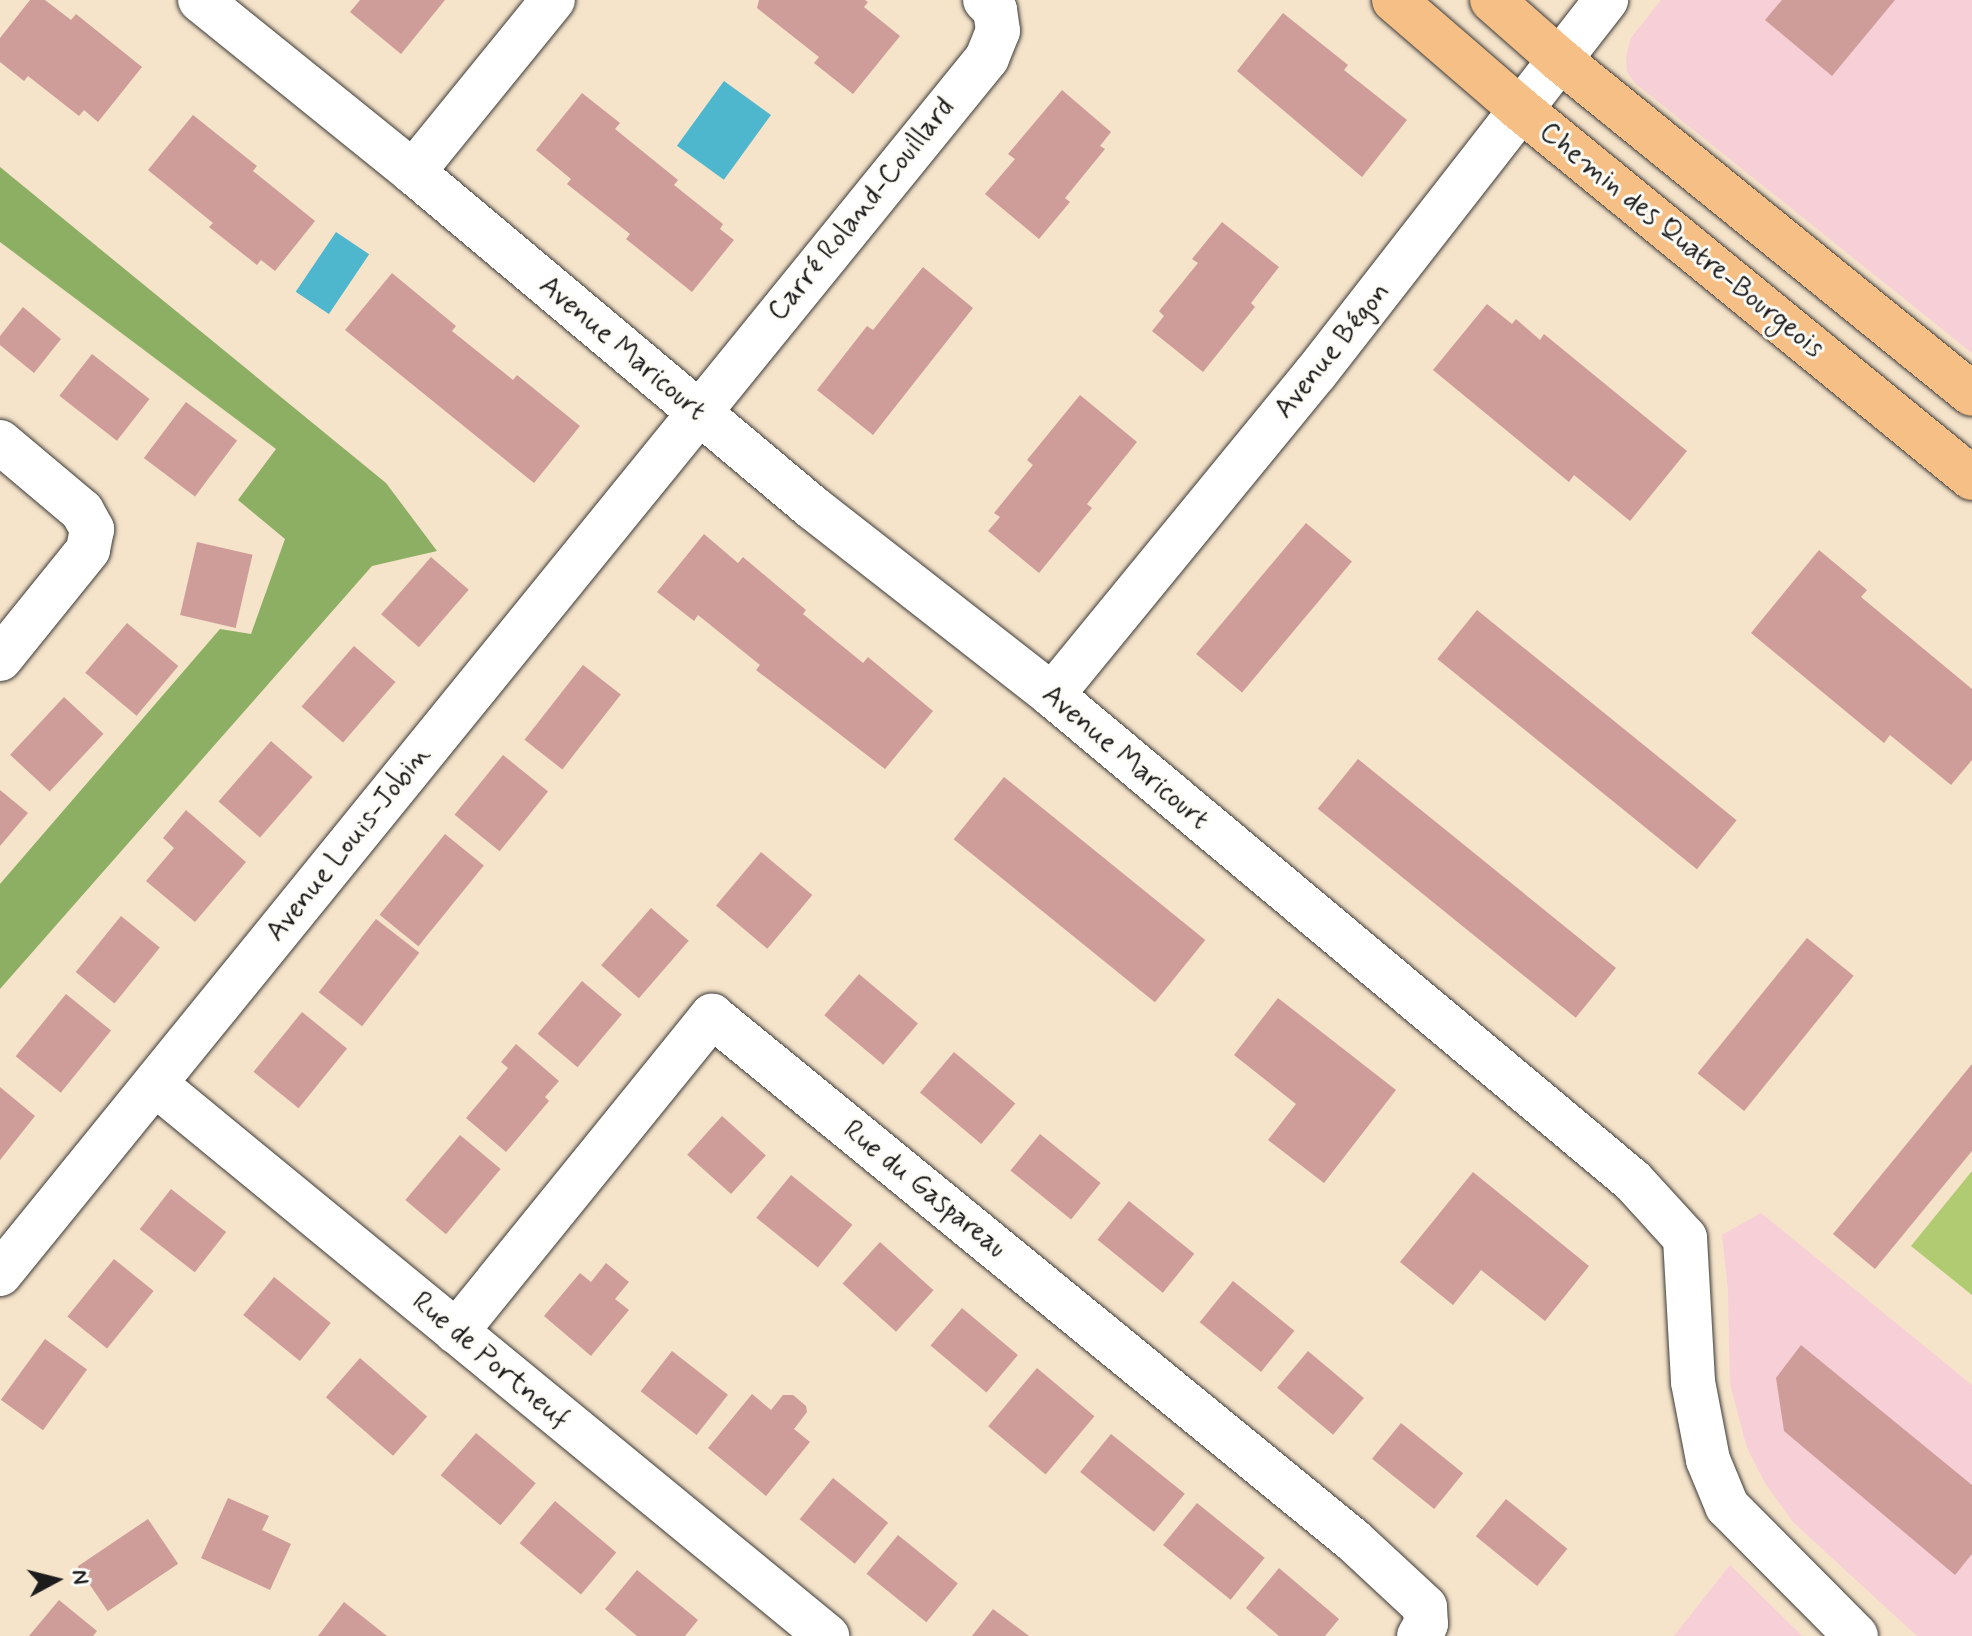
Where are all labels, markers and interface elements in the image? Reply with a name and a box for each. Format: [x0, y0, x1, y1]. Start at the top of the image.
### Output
street label: Carré Roland-Couillard [762, 92, 962, 328]
street label: Chemin des Quatre-Bourgeois [1532, 116, 1830, 366]
street label: Avenue Maricourt [531, 269, 713, 429]
street label: Avenue Bégon [1268, 276, 1398, 426]
street label: Avenue Maricourt [1034, 678, 1216, 838]
street label: Avenue Louis-Jobin [261, 741, 437, 947]
street label: Rue du Gaspareau [837, 1115, 1011, 1265]
street label: Rue de Portneuf [407, 1288, 573, 1434]
north arrow [16, 1540, 96, 1620]
text: N [65, 1568, 95, 1586]

